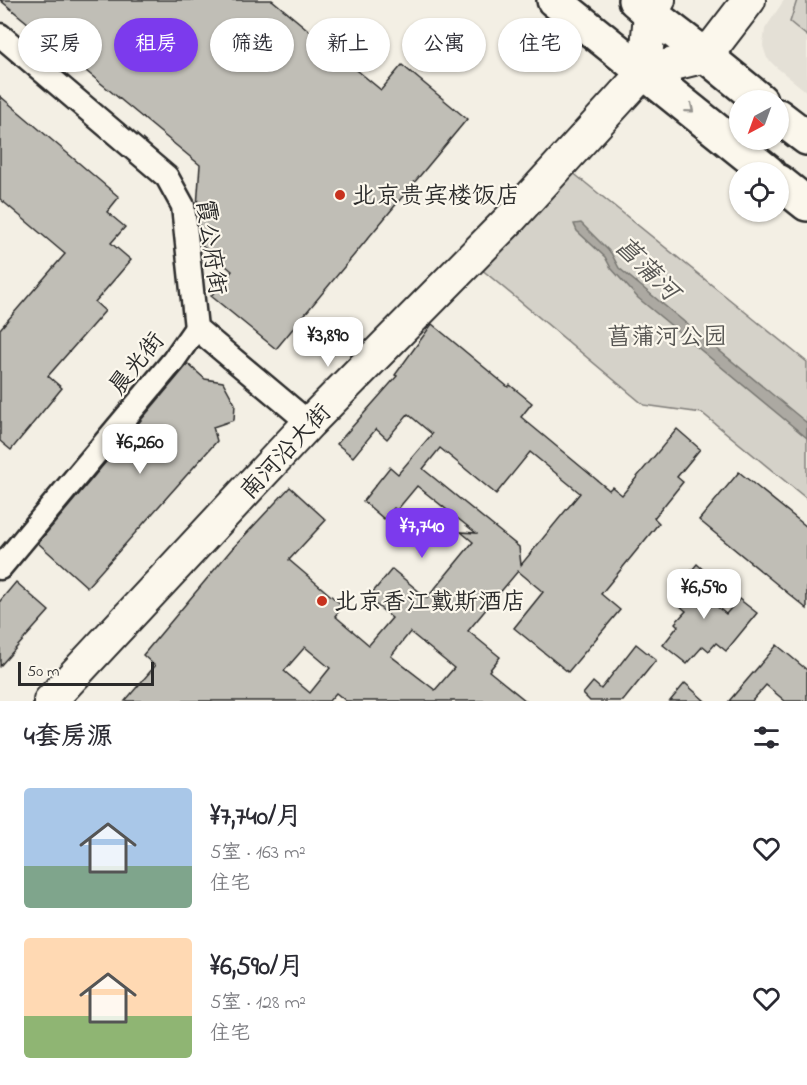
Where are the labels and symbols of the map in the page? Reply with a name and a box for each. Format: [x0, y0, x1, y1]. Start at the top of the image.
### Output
north arrow [729, 90, 789, 150]
one-way arrow [683, 101, 694, 112]
place label: 北京贵宾楼饭店 [352, 180, 520, 215]
marker: 北京贵宾楼饭店 [333, 188, 347, 202]
street label: 霞公府街 [186, 197, 234, 297]
water label: 菖蒲河 [605, 229, 690, 314]
pin: ¥3,890 [279, 317, 377, 368]
park label: 菖蒲河公园 [607, 321, 727, 356]
street label: 晨光街 [102, 326, 174, 404]
street label: 南河沿大街 [233, 397, 341, 509]
pin: ¥6,260 [91, 424, 189, 475]
pin: ¥7,740 [373, 508, 471, 559]
pin: ¥6,590 [655, 569, 753, 620]
place label: 北京香江戴斯酒店 [334, 586, 526, 621]
marker: 北京香江戴斯酒店 [315, 594, 329, 608]
scale bar [18, 659, 154, 686]

